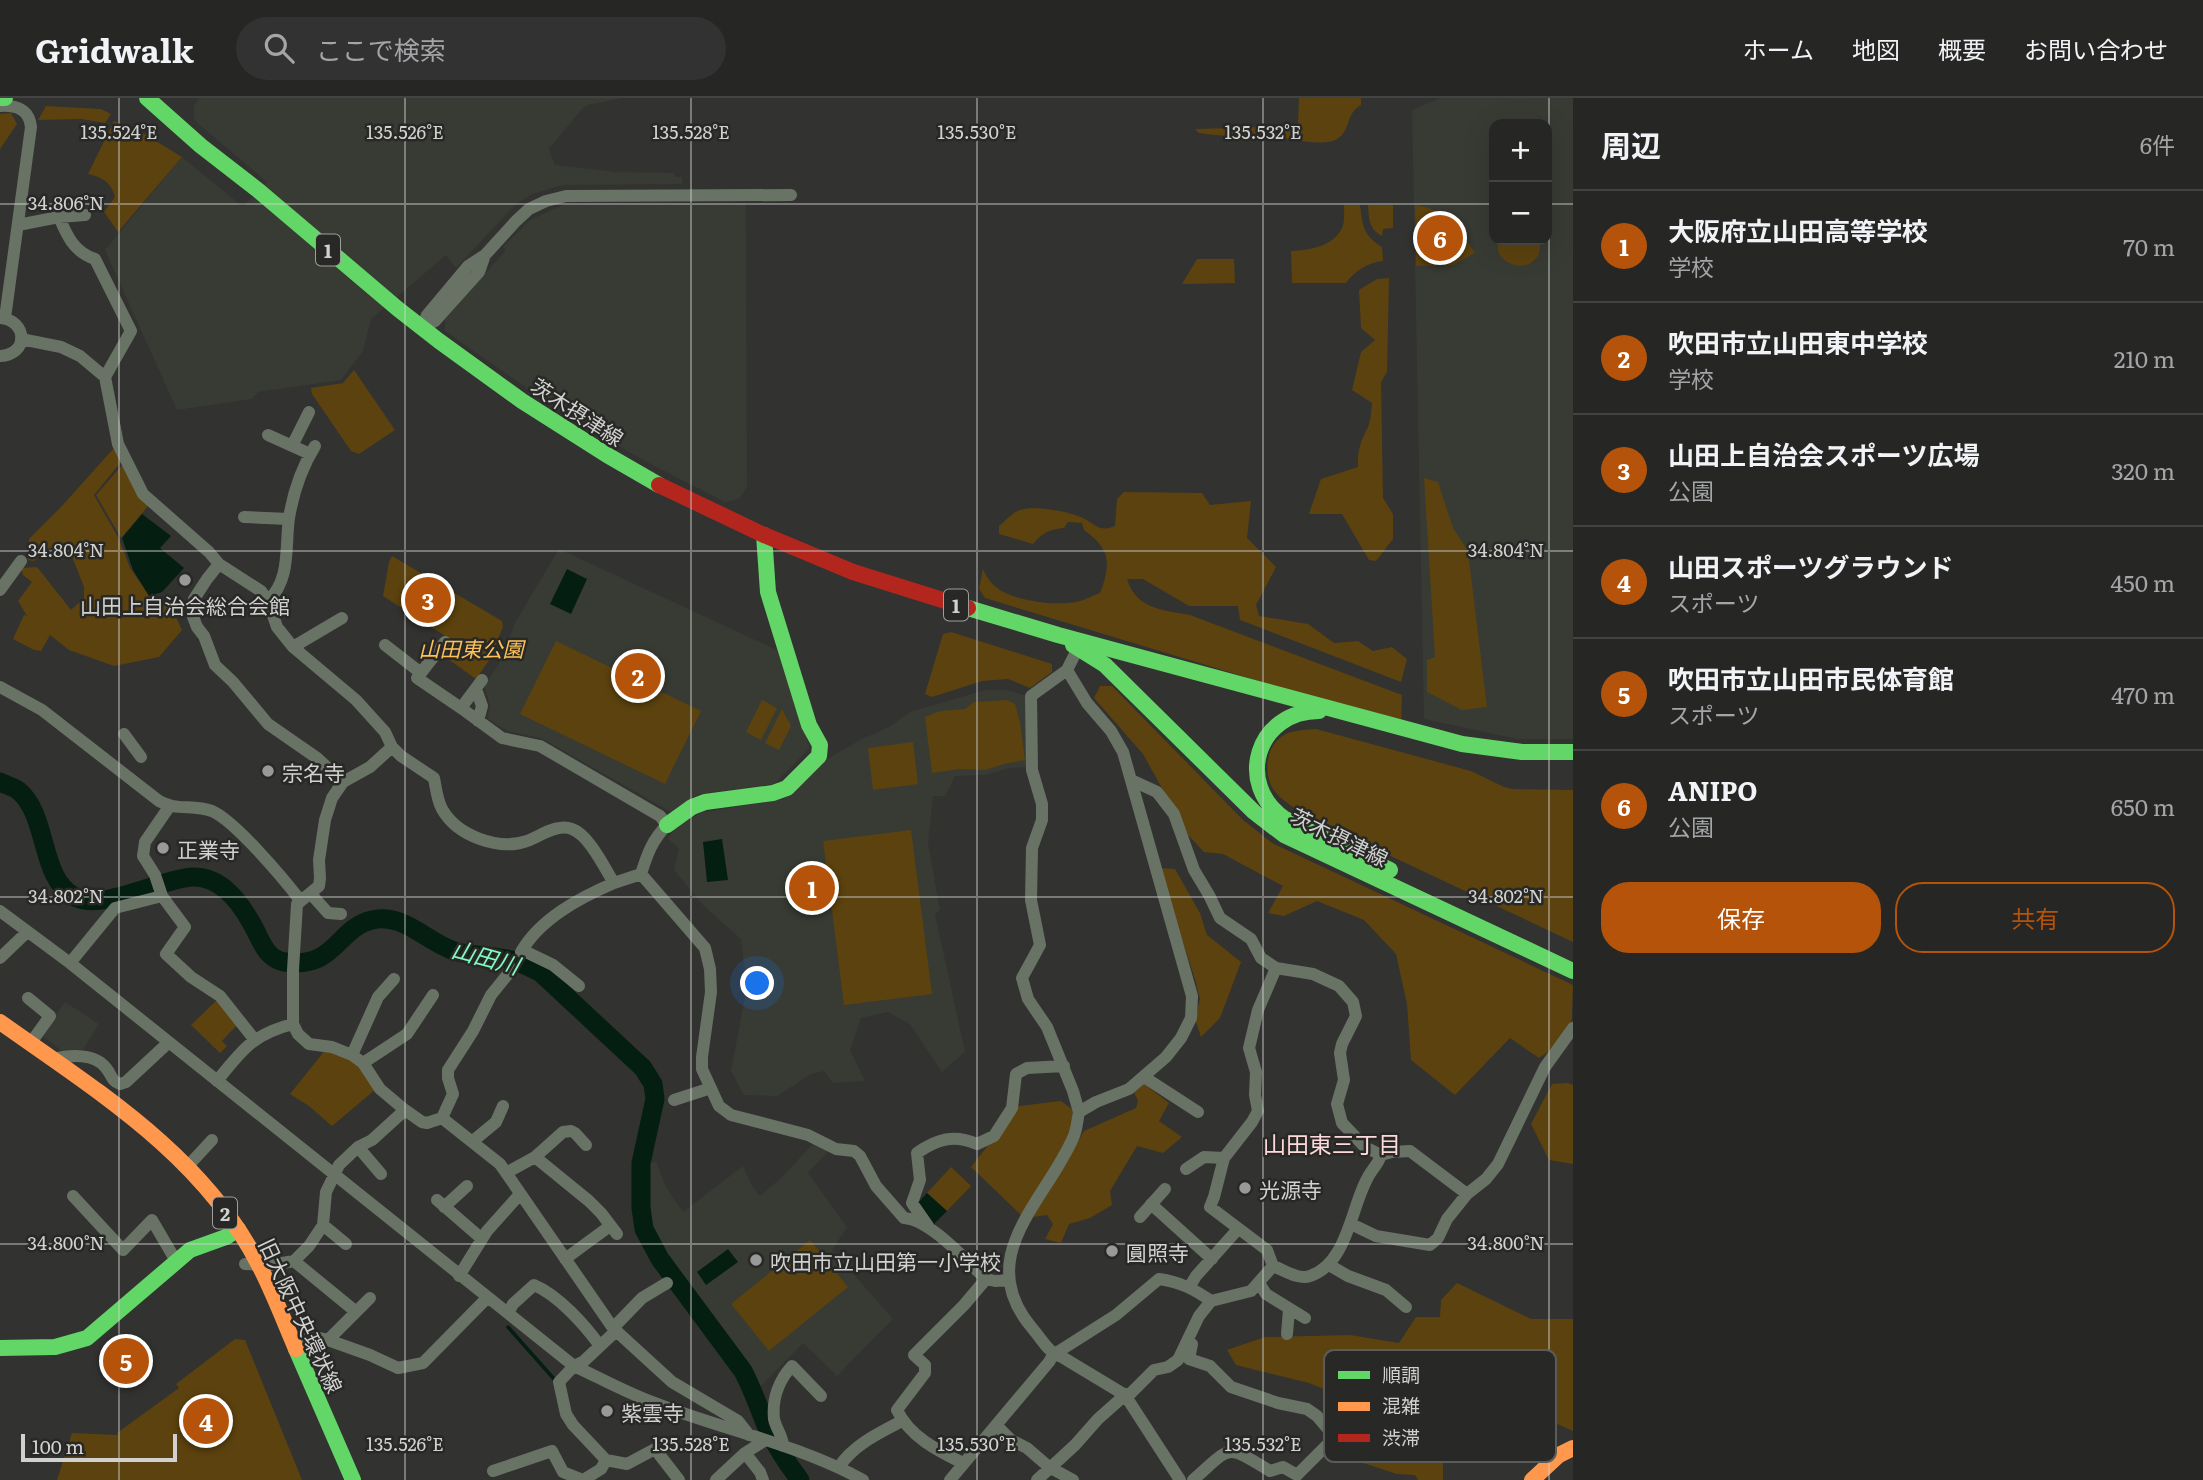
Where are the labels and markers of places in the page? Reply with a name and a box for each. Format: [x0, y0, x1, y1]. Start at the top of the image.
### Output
pin: 6 [1417, 212, 1463, 264]
marker: 山田上自治会総合会館 [177, 572, 193, 588]
pin: 3 [405, 574, 451, 626]
place label: 山田上自治会総合会館 [80, 589, 290, 620]
pin: 2 [615, 650, 661, 702]
place label: 宗名寺 [282, 756, 345, 787]
marker: 宗名寺 [260, 763, 276, 779]
place label: 正業寺 [177, 833, 240, 864]
marker: 正業寺 [155, 840, 171, 856]
pin: 1 [789, 862, 835, 914]
place label: 光源寺 [1259, 1173, 1322, 1204]
marker: 光源寺 [1237, 1180, 1253, 1196]
place label: 圓照寺 [1126, 1236, 1189, 1267]
marker: 圓照寺 [1104, 1243, 1120, 1259]
place label: 吹田市立山田第一小学校 [770, 1245, 1001, 1276]
marker: 吹田市立山田第一小学校 [748, 1252, 764, 1268]
pin: 5 [103, 1335, 149, 1387]
pin: 4 [183, 1395, 229, 1447]
place label: 紫雲寺 [621, 1396, 684, 1427]
marker: 紫雲寺 [599, 1403, 615, 1419]

